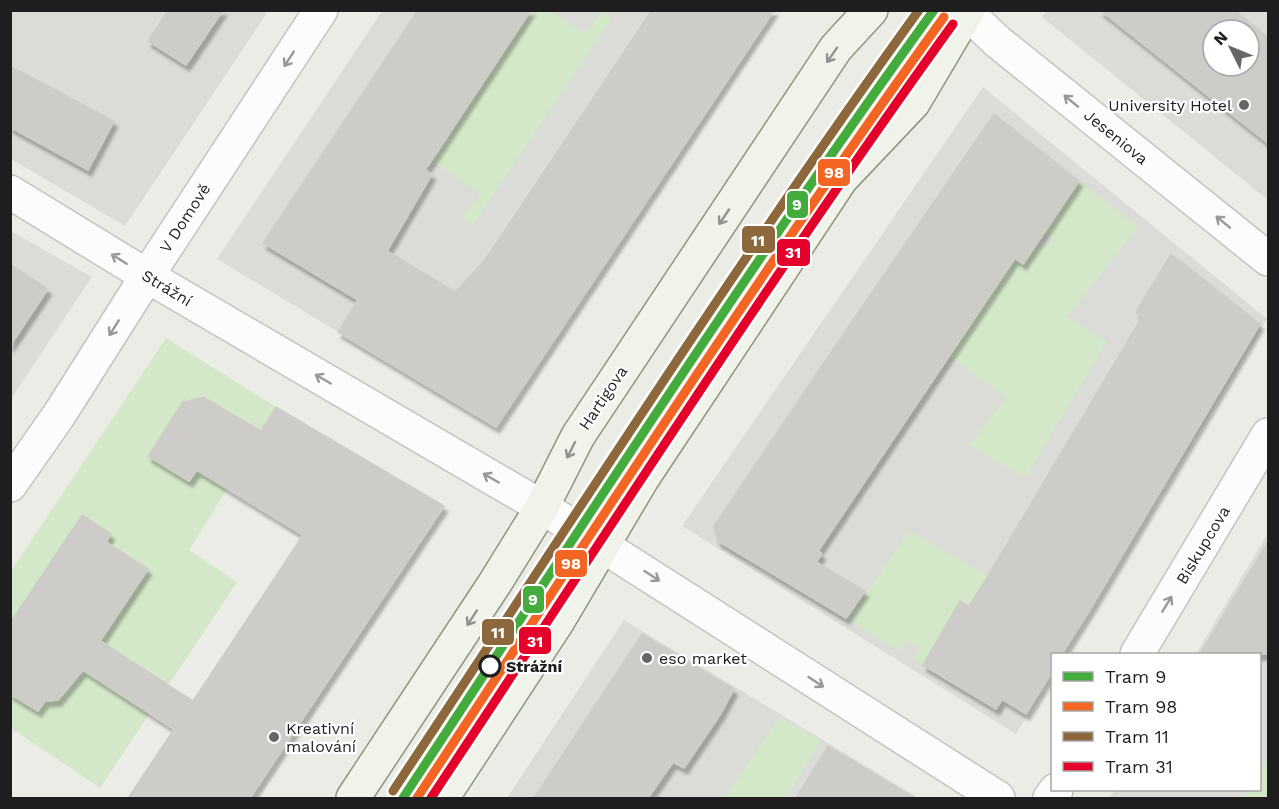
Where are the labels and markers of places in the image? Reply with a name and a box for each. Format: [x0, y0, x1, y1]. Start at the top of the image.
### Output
place label: University Hotel [1108, 96, 1232, 115]
marker: University Hotel [1237, 98, 1251, 112]
place label: eso market [659, 649, 747, 668]
marker: eso market [640, 651, 654, 665]
marker: Strážní [479, 655, 501, 677]
place label: Strážní [506, 657, 563, 676]
place label: Kreativní malování [286, 719, 356, 756]
marker: Kreativní malování [267, 730, 281, 744]

